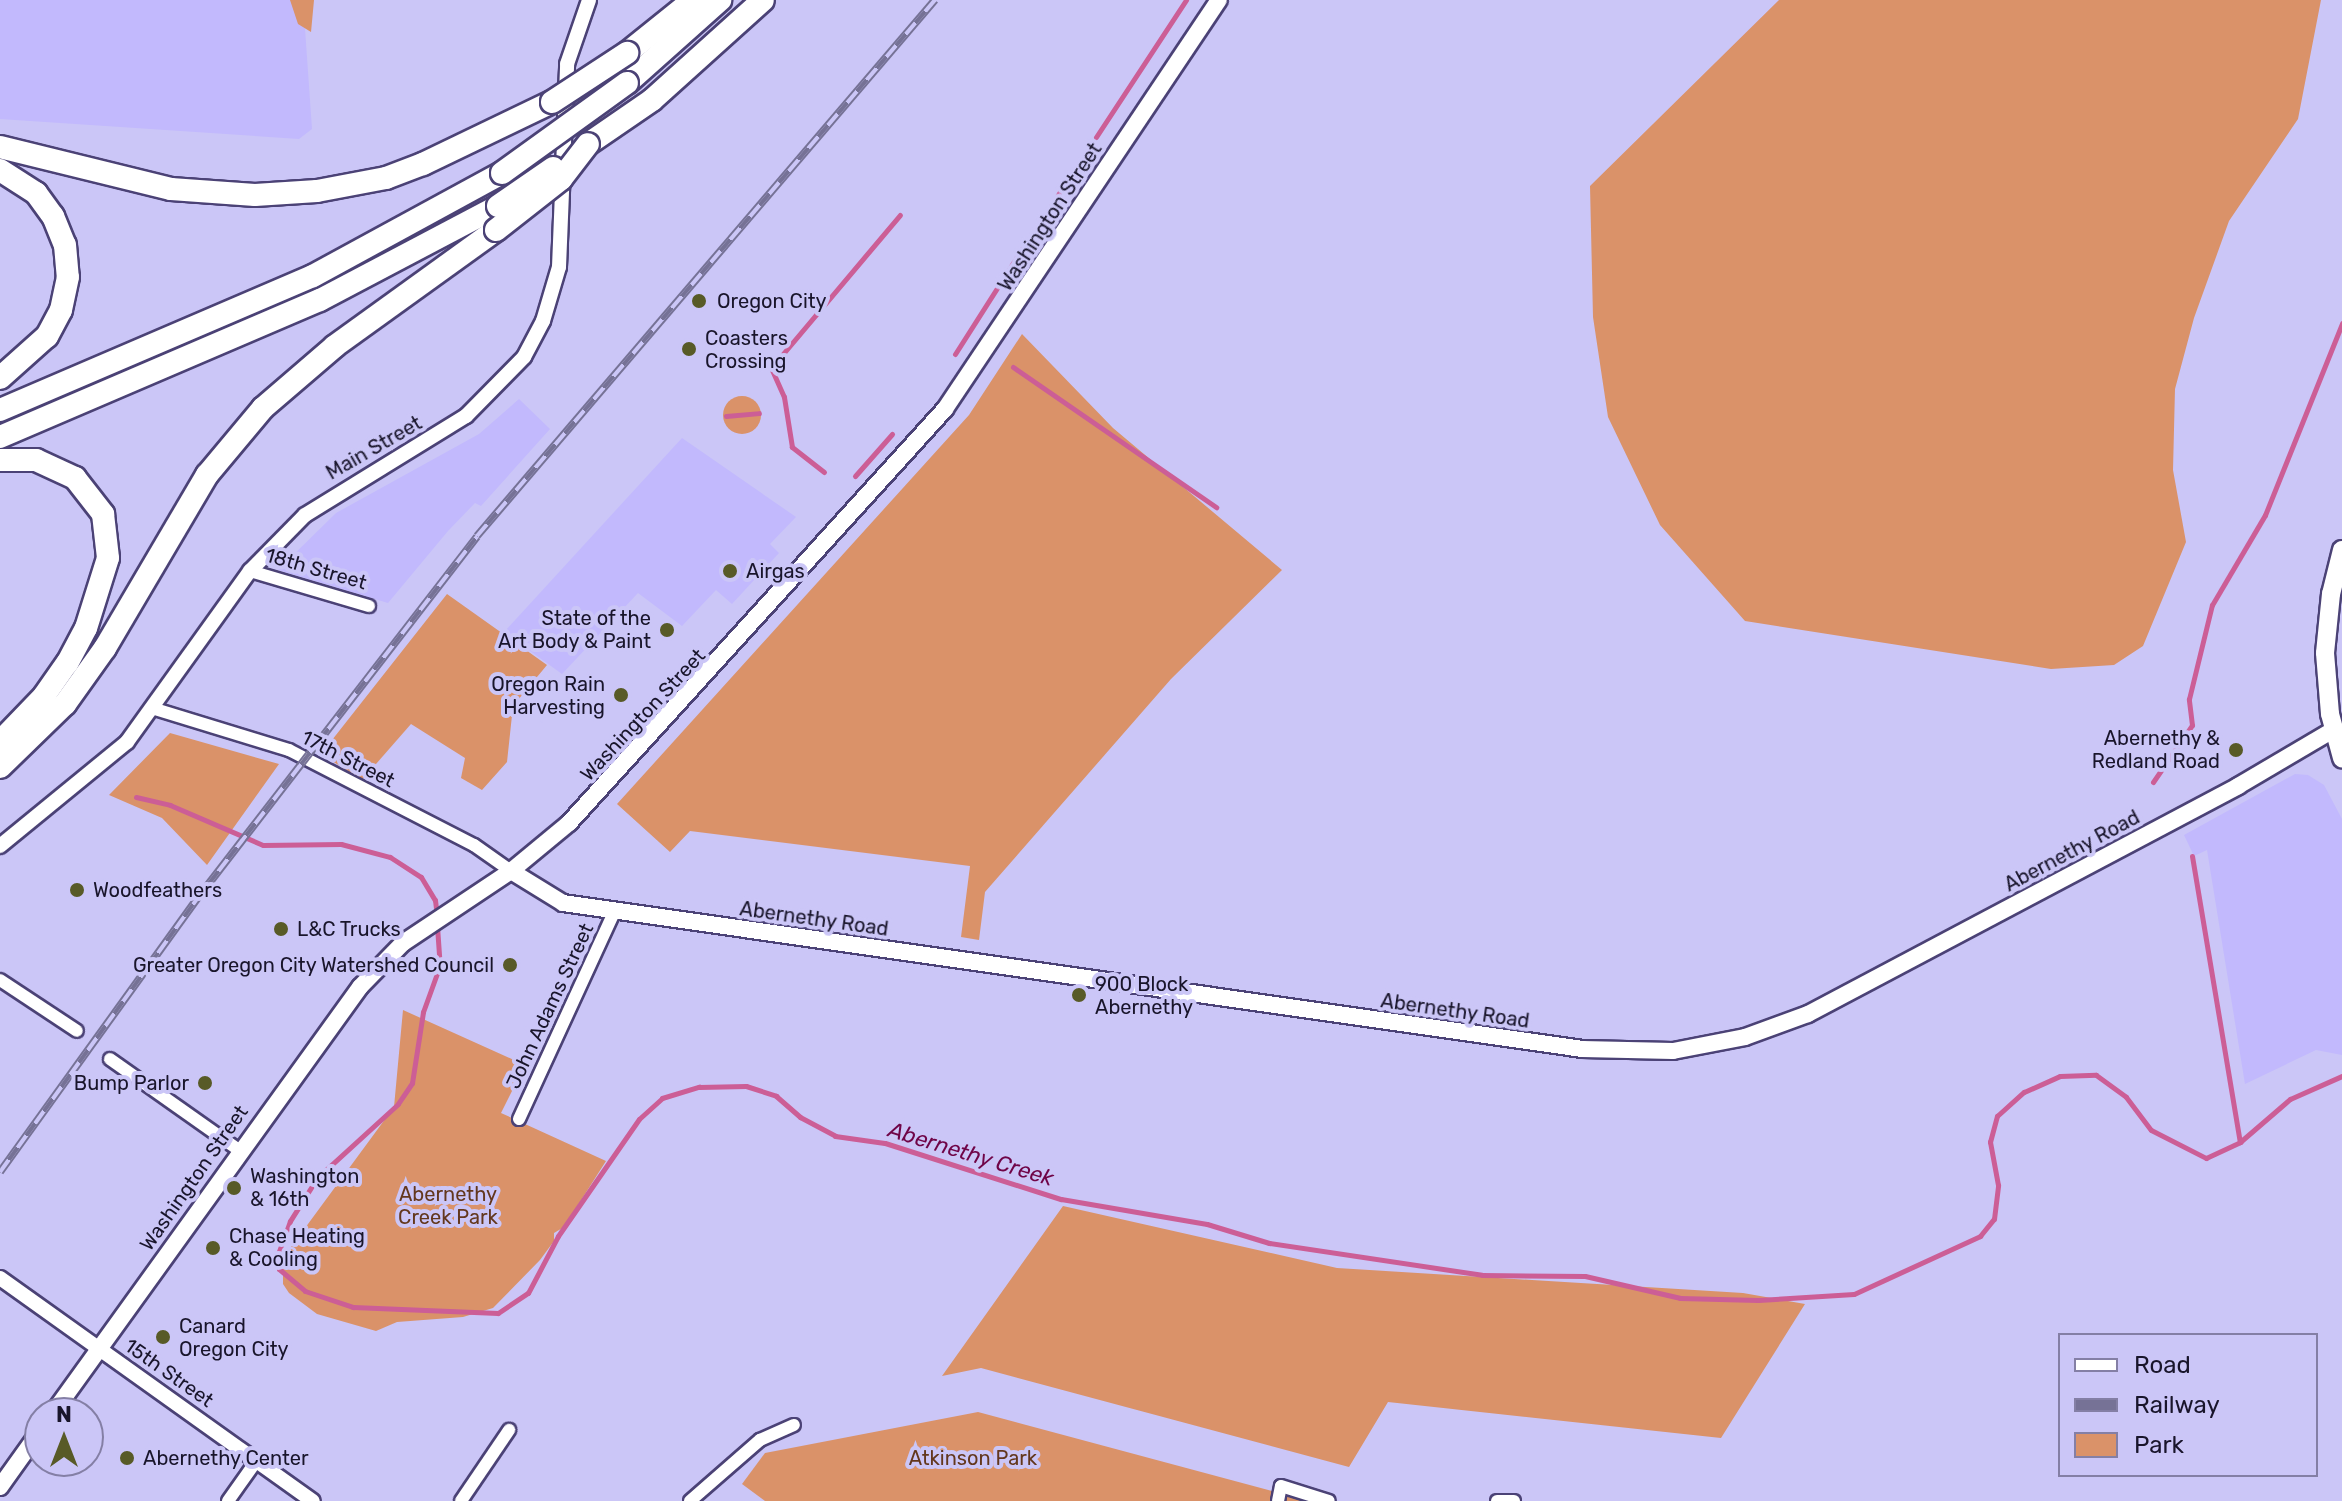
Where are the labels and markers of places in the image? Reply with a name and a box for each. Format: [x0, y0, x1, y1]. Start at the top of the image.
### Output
place label: Oregon City [717, 289, 827, 313]
marker: Oregon City [688, 290, 710, 312]
place label: Coasters Crossing [705, 326, 788, 373]
marker: Coasters Crossing [680, 340, 698, 358]
place label: Airgas [746, 559, 805, 583]
marker: Airgas [721, 562, 739, 580]
place label: State of the Art Body & Paint [498, 606, 651, 653]
marker: State of the Art Body & Paint [658, 621, 676, 639]
place label: Oregon Rain Harvesting [491, 672, 605, 719]
marker: Oregon Rain Harvesting [612, 686, 630, 704]
place label: Abernethy & Redland Road [2092, 726, 2220, 773]
marker: Abernethy & Redland Road [2227, 741, 2245, 759]
place label: Woodfeathers [93, 878, 222, 902]
marker: Woodfeathers [68, 881, 86, 899]
place label: L&C Trucks [297, 917, 401, 941]
marker: L&C Trucks [272, 920, 290, 938]
place label: Greater Oregon City Watershed Council [132, 953, 494, 977]
marker: Greater Oregon City Watershed Council [501, 956, 519, 974]
place label: 900 Block Abernethy [1095, 972, 1193, 1019]
marker: 900 Block Abernethy [1070, 986, 1088, 1004]
place label: Bump Parlor [74, 1071, 189, 1095]
marker: Bump Parlor [196, 1074, 214, 1092]
place label: Washington & 16th [250, 1164, 359, 1211]
marker: Washington & 16th [225, 1179, 243, 1197]
place label: Chase Heating & Cooling [229, 1224, 365, 1271]
marker: Chase Heating & Cooling [204, 1239, 222, 1257]
place label: Canard Oregon City [179, 1314, 289, 1361]
marker: Canard Oregon City [154, 1328, 172, 1346]
place label: Abernethy Center [143, 1446, 309, 1470]
marker: Abernethy Center [118, 1449, 136, 1467]

